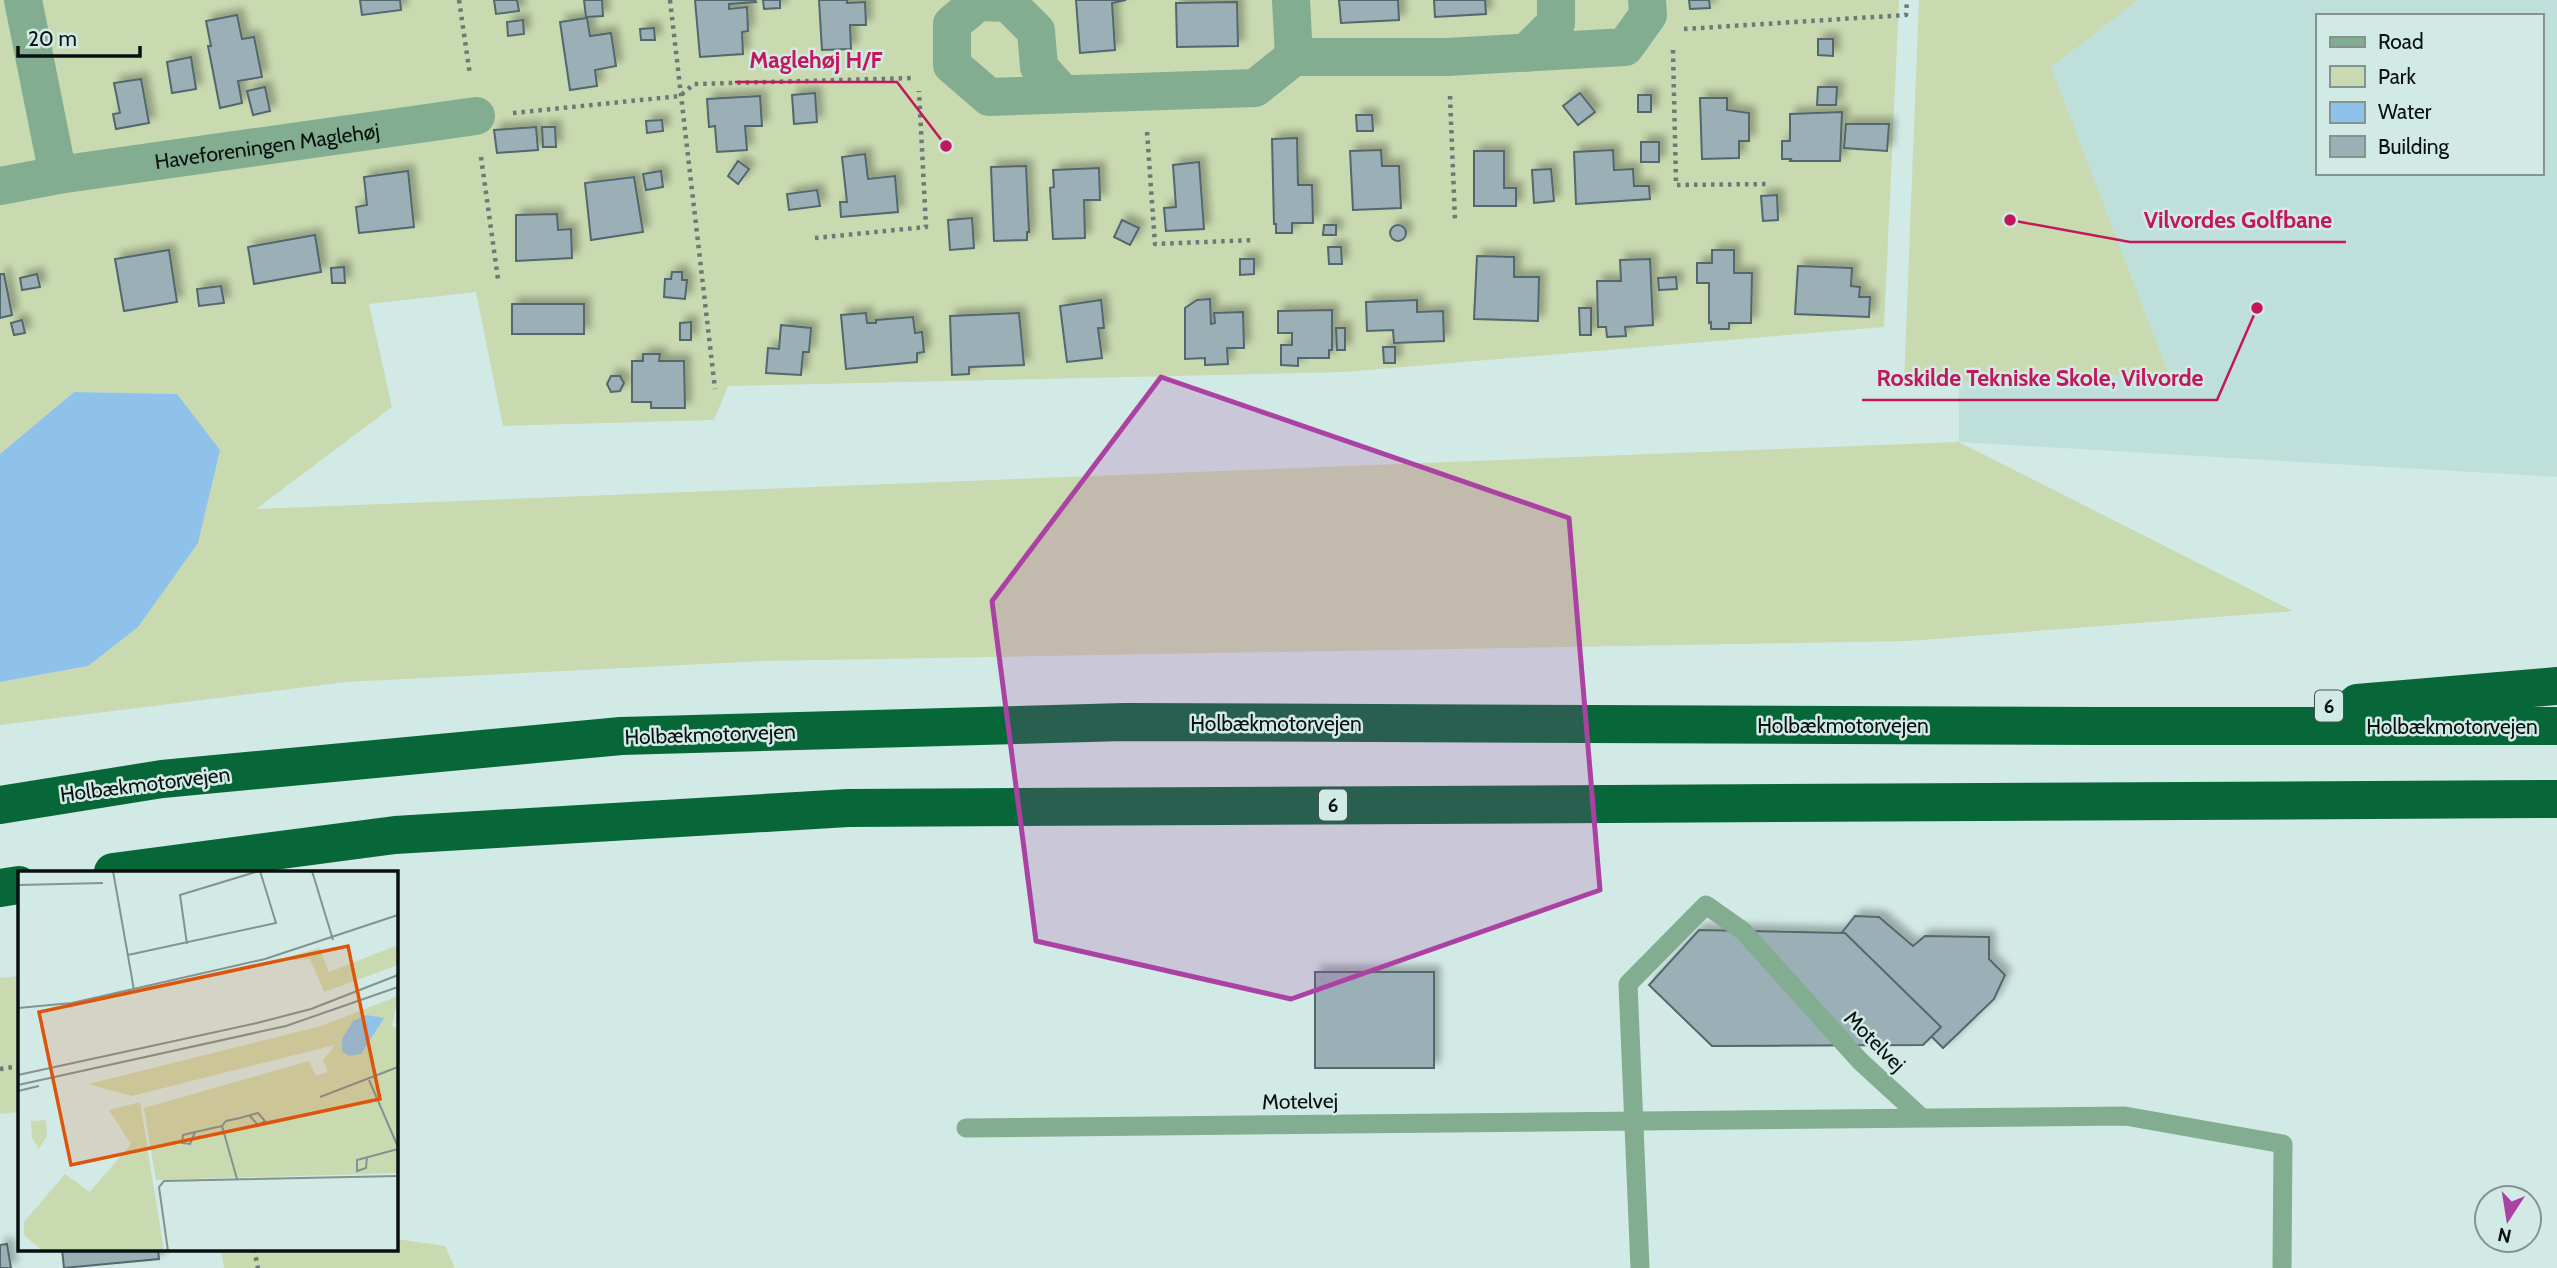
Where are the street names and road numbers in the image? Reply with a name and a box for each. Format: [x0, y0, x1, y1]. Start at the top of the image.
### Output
street label: Haveforeningen Maglehøj [153, 117, 381, 174]
road number: 6 [2315, 691, 2343, 722]
street label: Holbækmotorvejen [1190, 711, 1362, 737]
street label: Holbækmotorvejen [1757, 713, 1929, 739]
street label: Holbækmotorvejen [2366, 714, 2538, 740]
street label: Holbækmotorvejen [624, 719, 796, 750]
street label: Holbækmotorvejen [58, 761, 232, 808]
road number: 6 [1319, 790, 1347, 820]
street label: Motelvej [1839, 1005, 1911, 1077]
street label: Motelvej [1262, 1088, 1338, 1115]

